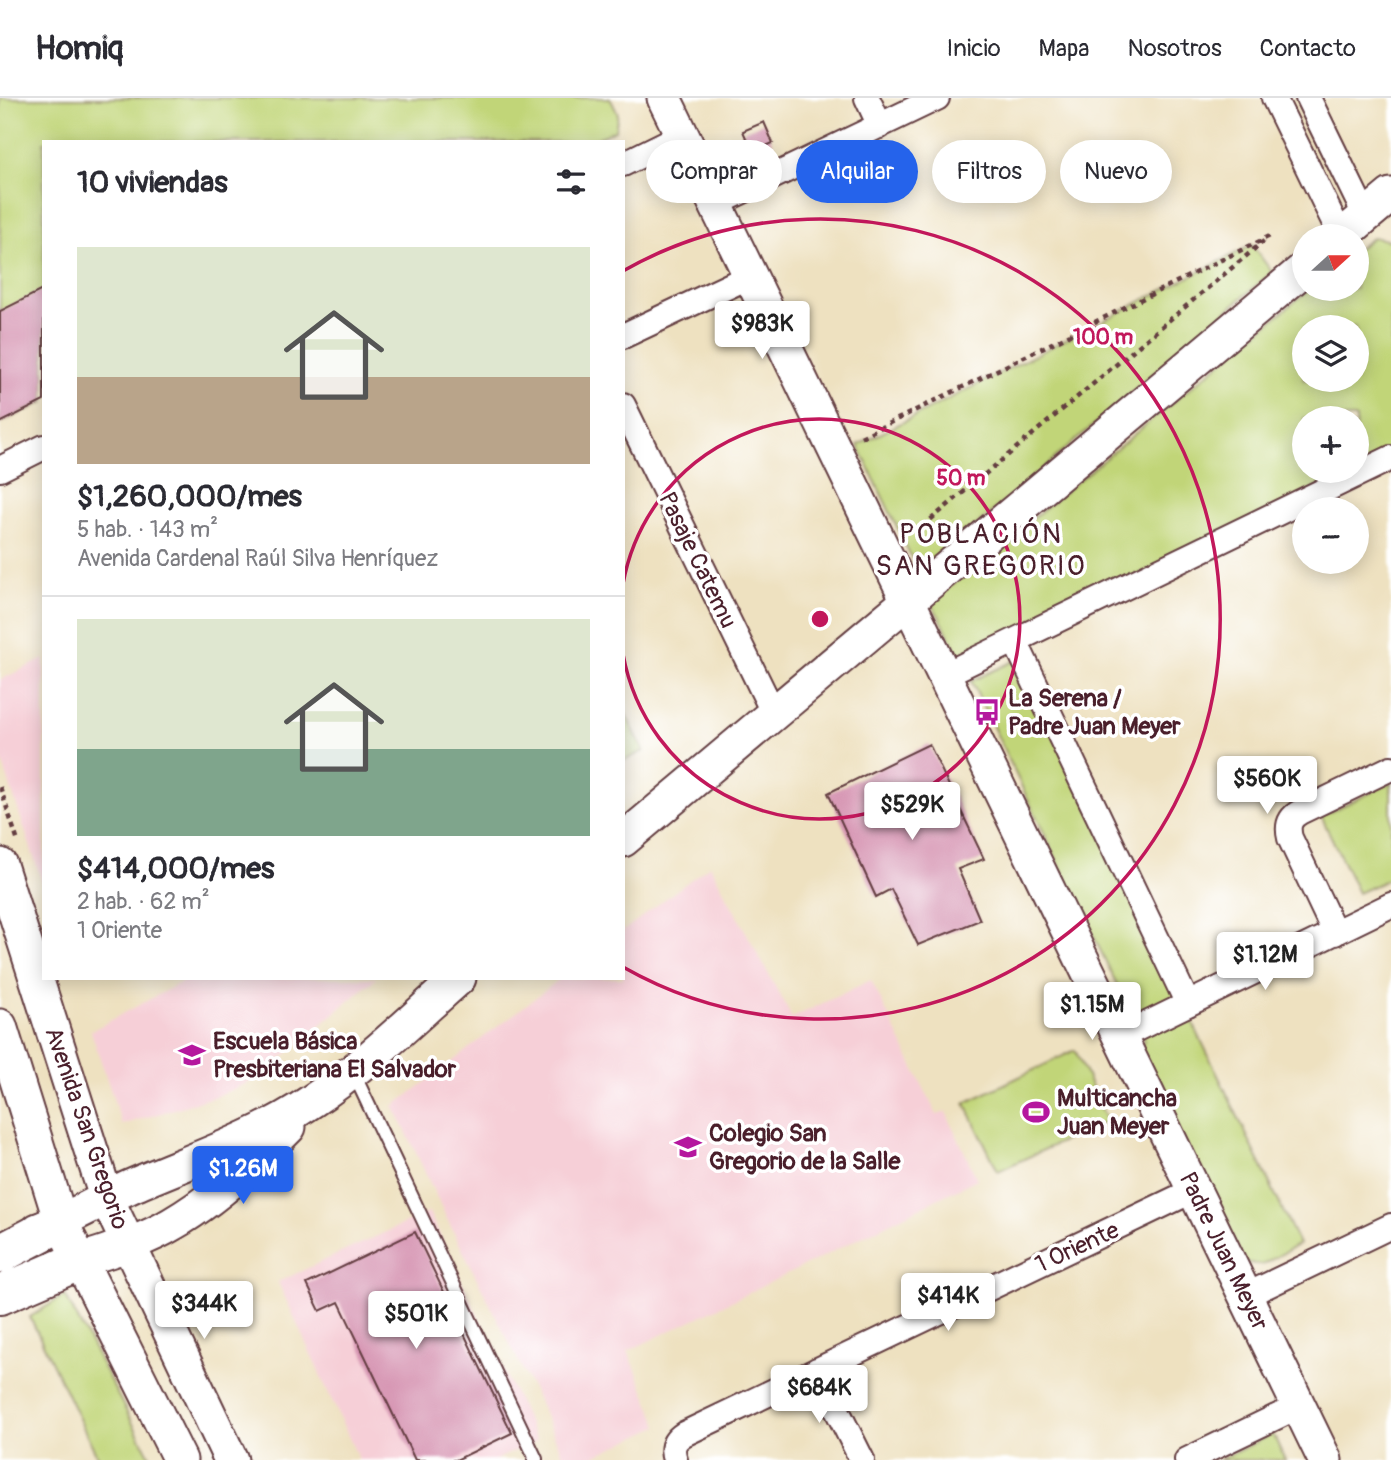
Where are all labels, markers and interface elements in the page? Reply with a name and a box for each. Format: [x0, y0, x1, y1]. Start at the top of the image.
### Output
text: Homiq [35, 28, 123, 69]
text: Inicio [947, 34, 1001, 63]
text: Mapa [1039, 34, 1090, 63]
text: Nosotros [1128, 34, 1222, 63]
text: Contacto [1260, 34, 1356, 63]
chip: Comprar [646, 140, 782, 203]
chip: Alquilar [796, 140, 918, 203]
chip: Filtros [932, 140, 1046, 203]
chip: Nuevo [1060, 140, 1172, 203]
icon: filters [552, 163, 590, 201]
text: 10 viviendas [77, 164, 228, 201]
north arrow [1292, 224, 1368, 301]
map controls [1292, 224, 1369, 574]
icon: home [271, 292, 397, 418]
pin: $983K [713, 302, 811, 361]
text: $983K [731, 309, 793, 338]
button: layers [1292, 315, 1369, 392]
text: 100 m [1073, 324, 1133, 351]
button: + [1292, 406, 1369, 483]
text: 50 m [937, 465, 986, 492]
text: $1,260,000/mes [77, 478, 302, 515]
street label: Pasaje Catemu [652, 487, 743, 633]
button: − [1292, 497, 1369, 574]
text: 5 hab. · 143 m² [77, 515, 218, 544]
district label: POBLACIÓN SAN GREGORIO [875, 517, 1087, 584]
text: Avenida Cardenal Raúl Silva Henríquez [77, 544, 438, 573]
centre of rings [808, 607, 832, 631]
icon: home [271, 664, 397, 790]
place label: La Serena / Padre Juan Meyer [1008, 684, 1181, 741]
bus stop icon: La Serena / Padre Juan Meyer [972, 697, 1002, 727]
pin: $560K [1218, 756, 1316, 816]
text: $560K [1233, 764, 1301, 793]
pin: $529K [863, 782, 961, 842]
text: $529K [880, 790, 944, 819]
text: $414,000/mes [77, 850, 275, 887]
text: 2 hab. · 62 m² [77, 887, 210, 916]
text: 1 Oriente [77, 916, 162, 945]
pin: $1.12M [1208, 932, 1322, 992]
text: $1.12M [1233, 940, 1297, 969]
pin: $1.15M [1035, 982, 1149, 1042]
text: $1.15M [1060, 990, 1124, 1019]
street label: Avenida San Gregorio [38, 1023, 135, 1233]
place label: Escuela Básica Presbiteriana El Salvador [213, 1027, 457, 1084]
school or university icon: Escuela Básica Presbiteriana El Salvador [177, 1040, 207, 1070]
place label: Multicancha Juan Meyer [1057, 1084, 1177, 1141]
sports icon: Multicancha Juan Meyer [1021, 1097, 1051, 1127]
place label: Colegio San Gregorio de la Salle [709, 1119, 901, 1176]
school or university icon: Colegio San Gregorio de la Salle [673, 1132, 703, 1162]
pin: $1.26M [186, 1146, 300, 1206]
text: $1.26M [208, 1154, 278, 1183]
street label: Padre Juan Meyer [1173, 1167, 1275, 1336]
street label: 1 Oriente [1031, 1215, 1124, 1279]
pin: $414K [899, 1274, 997, 1333]
text: $414K [917, 1281, 979, 1310]
pin: $344K [155, 1282, 253, 1341]
text: $344K [171, 1289, 237, 1318]
pin: $501K [367, 1292, 465, 1351]
text: $501K [384, 1299, 448, 1328]
pin: $684K [770, 1366, 868, 1425]
text: $684K [787, 1373, 851, 1402]

